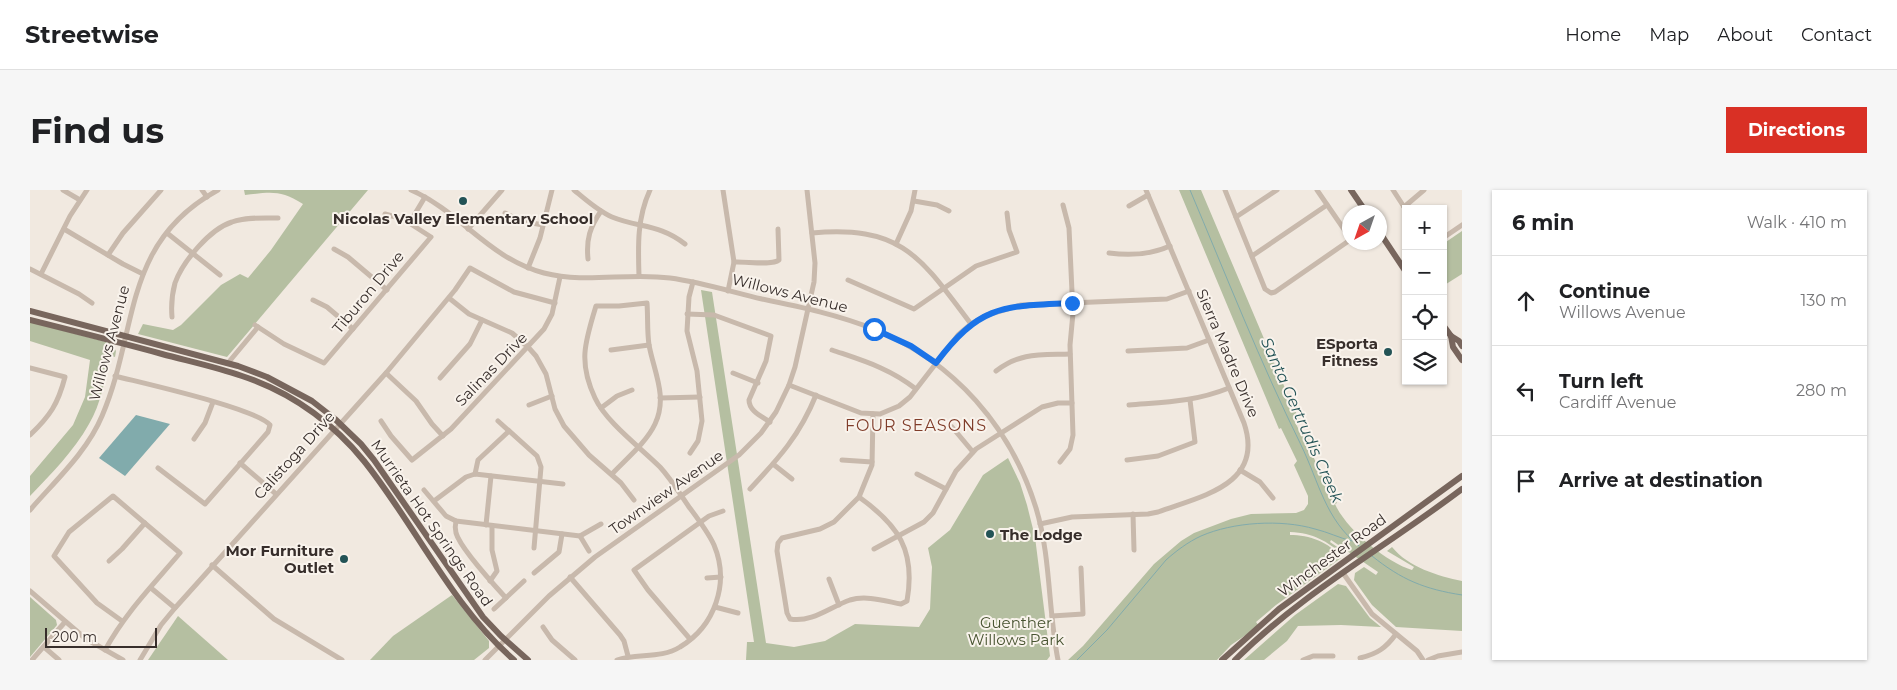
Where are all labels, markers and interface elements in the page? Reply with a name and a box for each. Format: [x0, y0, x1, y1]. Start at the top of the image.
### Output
text: Streetwise [25, 20, 159, 49]
text: Home [1565, 24, 1621, 46]
text: Map [1649, 24, 1689, 46]
text: About [1717, 24, 1773, 46]
text: Contact [1801, 24, 1872, 46]
button: Directions [1726, 107, 1867, 153]
text: Find us [30, 109, 164, 152]
marker: Nicolas Valley Elementary School [457, 195, 469, 207]
north arrow [1342, 205, 1387, 250]
map controls [1402, 205, 1447, 385]
button: + [1402, 205, 1447, 250]
place label: Nicolas Valley Elementary School [333, 209, 593, 228]
text: 6 min [1512, 210, 1574, 235]
text: Walk · 410 m [1747, 213, 1847, 232]
street label: Tiburon Drive [328, 247, 408, 337]
button: − [1402, 250, 1447, 295]
street label: Willows Avenue [730, 269, 850, 317]
text: Continue [1559, 280, 1650, 303]
street label: Willows Avenue [84, 283, 134, 403]
street label: Sierra Madre Drive [1192, 286, 1264, 420]
icon: ahead [1512, 287, 1540, 315]
text: 130 m [1800, 291, 1847, 310]
route end [1061, 292, 1084, 315]
button: locate [1402, 295, 1447, 340]
text: Willows Avenue [1559, 303, 1686, 322]
route start [863, 318, 886, 341]
street label: Salinas Drive [451, 328, 531, 410]
water label: Santa Gertrudis Creek [1257, 334, 1348, 507]
place label: ESporta Fitness [1316, 334, 1378, 370]
button: layers [1402, 340, 1447, 385]
marker: ESporta Fitness [1382, 346, 1394, 358]
text: Turn left [1559, 370, 1644, 393]
icon: left [1512, 377, 1540, 405]
text: 280 m [1796, 381, 1847, 400]
text: Cardiff Avenue [1559, 393, 1676, 412]
street label: Calistoga Drive [249, 407, 339, 503]
district label: FOUR SEASONS [845, 416, 987, 435]
street label: Murrieta Hot Springs Road [367, 436, 497, 610]
street label: Townview Avenue [605, 446, 727, 538]
icon: arrive [1512, 467, 1540, 495]
text: Arrive at destination [1559, 469, 1763, 492]
street label: Winchester Road [1274, 509, 1390, 601]
place label: The Lodge [1000, 525, 1083, 544]
marker: The Lodge [984, 528, 996, 540]
place label: Mor Furniture Outlet [226, 541, 334, 577]
marker: Mor Furniture Outlet [338, 553, 350, 565]
park label: Guenther Willows Park [968, 613, 1064, 649]
scale bar [45, 625, 158, 648]
text: 200 m [52, 628, 97, 646]

